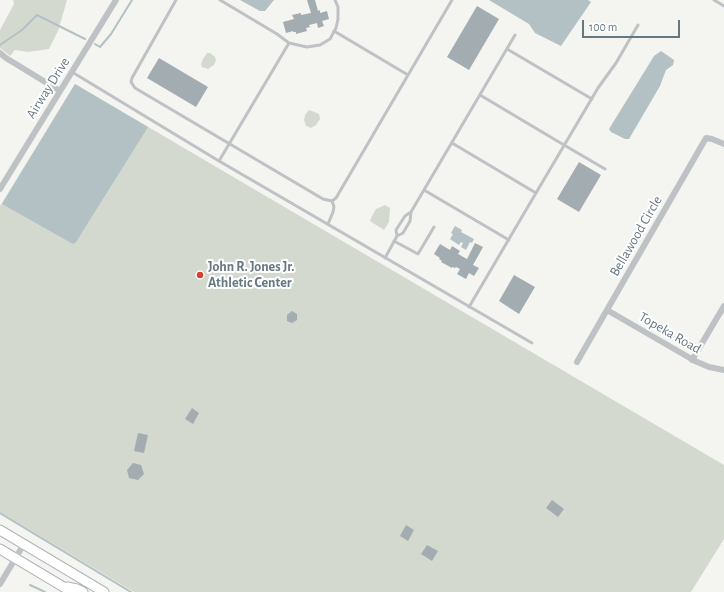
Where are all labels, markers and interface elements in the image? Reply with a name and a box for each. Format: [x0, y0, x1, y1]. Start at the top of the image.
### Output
scale bar [584, 12, 682, 38]
text: 100 m [589, 21, 617, 33]
street label: Airway Drive [23, 54, 73, 122]
street label: Bellawood Circle [606, 193, 666, 279]
place label: John R. Jones Jr. Athletic Center [208, 259, 294, 292]
marker: John R. Jones Jr. Athletic Center [195, 270, 205, 280]
street label: Topeka Road [636, 308, 704, 358]

